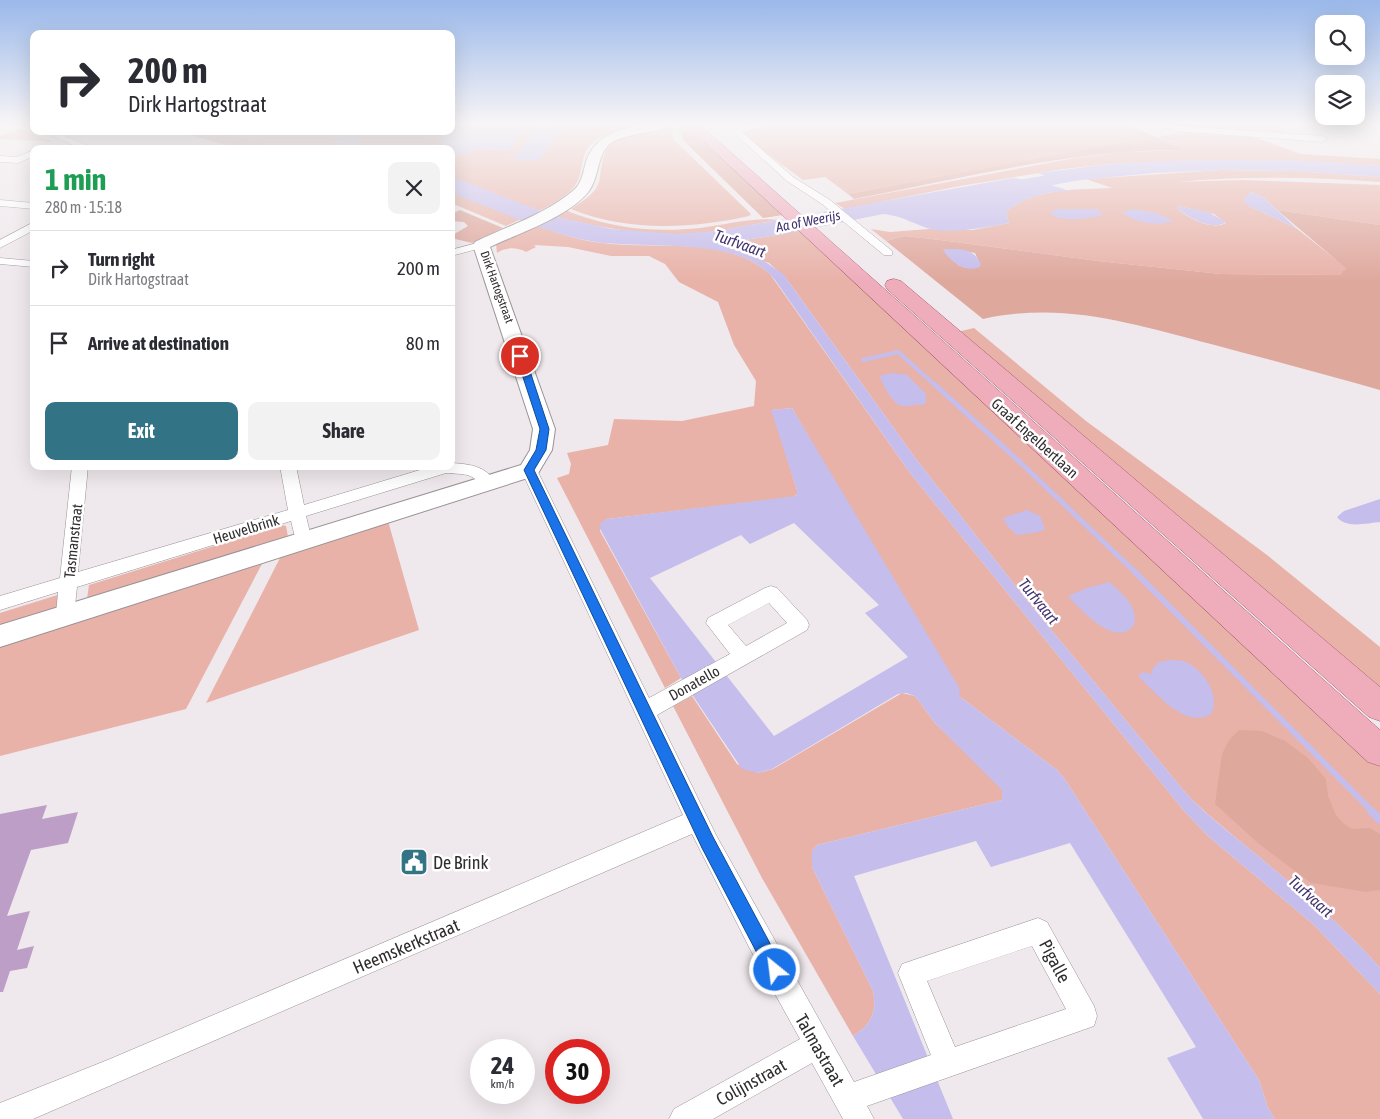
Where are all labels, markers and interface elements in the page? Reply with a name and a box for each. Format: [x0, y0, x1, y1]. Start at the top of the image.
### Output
map controls [1315, 15, 1365, 125]
button: search [1315, 15, 1365, 65]
icon: right [45, 50, 110, 115]
text: 200 m [128, 50, 207, 90]
button: layers [1315, 75, 1365, 125]
text: Dirk Hartogstraat [128, 91, 267, 117]
text: 1 min [45, 162, 106, 196]
button: close [388, 162, 440, 214]
text: 280 m · 15:18 [45, 198, 122, 216]
water label: Aa of Weerijs [773, 207, 842, 235]
water label: Turfvaart [712, 225, 769, 261]
text: Turn right [88, 248, 155, 270]
street label: Dirk Hartogstraat [477, 249, 517, 325]
icon: right [45, 254, 73, 282]
text: 200 m [397, 257, 440, 279]
text: Dirk Hartogstraat [88, 270, 189, 288]
icon: arrive [45, 329, 73, 357]
text: Arrive at destination [88, 332, 229, 354]
text: 80 m [406, 332, 440, 354]
pin [499, 335, 541, 377]
icon: arrive [506, 342, 534, 370]
street label: Graaf Engelbertlaan [988, 395, 1082, 481]
button: Exit [45, 402, 238, 460]
button: Share [248, 402, 440, 460]
street label: Tasmanstraat [61, 503, 85, 579]
street label: Heuvelbrink [211, 511, 282, 547]
water label: Turfvaart [1015, 575, 1063, 628]
street label: Donatello [666, 662, 722, 704]
public building icon: De Brink [399, 847, 429, 877]
place label: De Brink [433, 852, 488, 873]
water label: Turfvaart [1285, 871, 1337, 921]
street label: Heemskerkstraat [350, 914, 462, 978]
street label: Pigalle [1035, 936, 1075, 986]
position arrow [748, 943, 800, 995]
street label: Talmastraat [791, 1010, 849, 1090]
speed limit sign: 30 [545, 1039, 610, 1104]
text: 24 [491, 1051, 514, 1079]
street label: Colijnstraat [712, 1054, 790, 1110]
text: km/h [491, 1077, 514, 1091]

